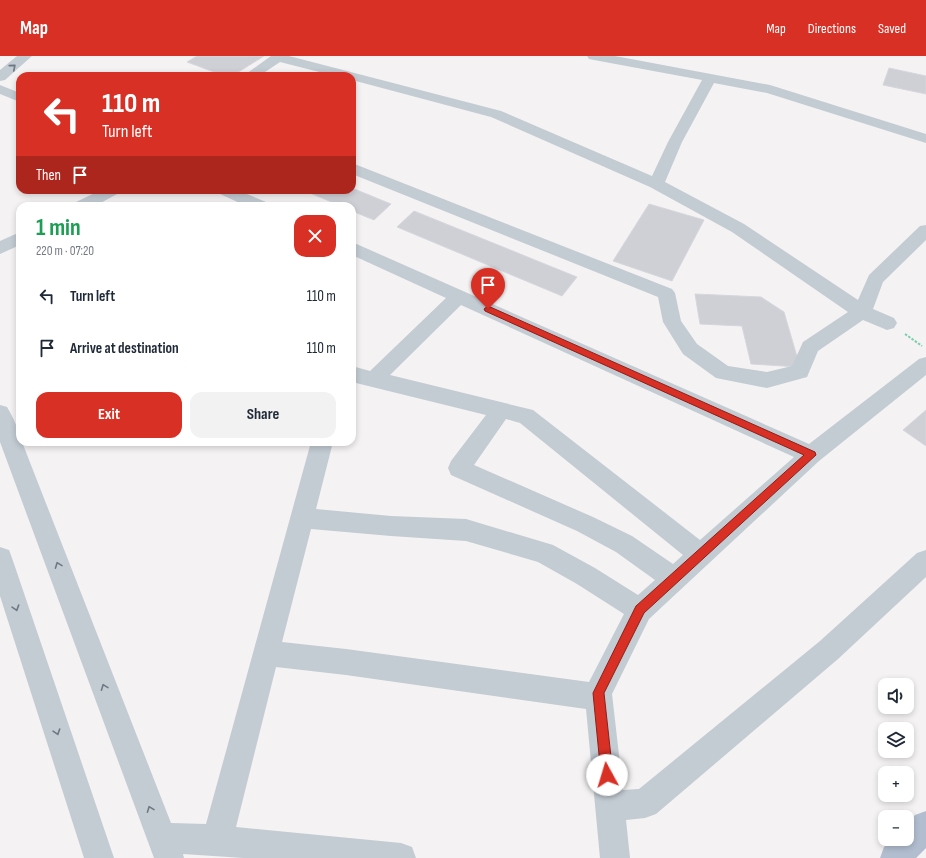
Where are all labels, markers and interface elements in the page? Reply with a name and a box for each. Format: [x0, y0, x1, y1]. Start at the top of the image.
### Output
text: Map [20, 17, 48, 40]
text: Map [766, 20, 786, 37]
text: Directions [808, 20, 856, 37]
text: Saved [878, 20, 906, 37]
one-way arrow [8, 64, 15, 71]
text: 110 m [102, 87, 160, 120]
icon: left [36, 88, 88, 140]
text: Turn left [102, 121, 153, 142]
icon: arrive [69, 164, 91, 186]
text: Then [36, 166, 61, 185]
text: 1 min [36, 213, 81, 242]
button: close [294, 215, 336, 257]
text: 220 m · 07:20 [36, 243, 94, 259]
pin [471, 268, 505, 309]
icon: arrive [477, 274, 499, 296]
icon: left [36, 285, 58, 307]
text: Turn left [70, 287, 115, 306]
text: 110 m [307, 287, 336, 306]
icon: arrive [36, 337, 58, 359]
text: Arrive at destination [70, 339, 179, 358]
text: 110 m [307, 339, 336, 358]
button: Exit [36, 392, 182, 438]
button: Share [190, 392, 336, 438]
one-way arrow [54, 562, 62, 569]
one-way arrow [12, 605, 20, 612]
map controls [878, 678, 914, 846]
button: sound [878, 678, 914, 714]
one-way arrow [101, 684, 109, 691]
button: layers [878, 722, 914, 758]
one-way arrow [53, 728, 61, 735]
position arrow [586, 754, 628, 796]
button: + [878, 766, 914, 802]
one-way arrow [147, 805, 155, 812]
button: − [878, 810, 914, 846]

